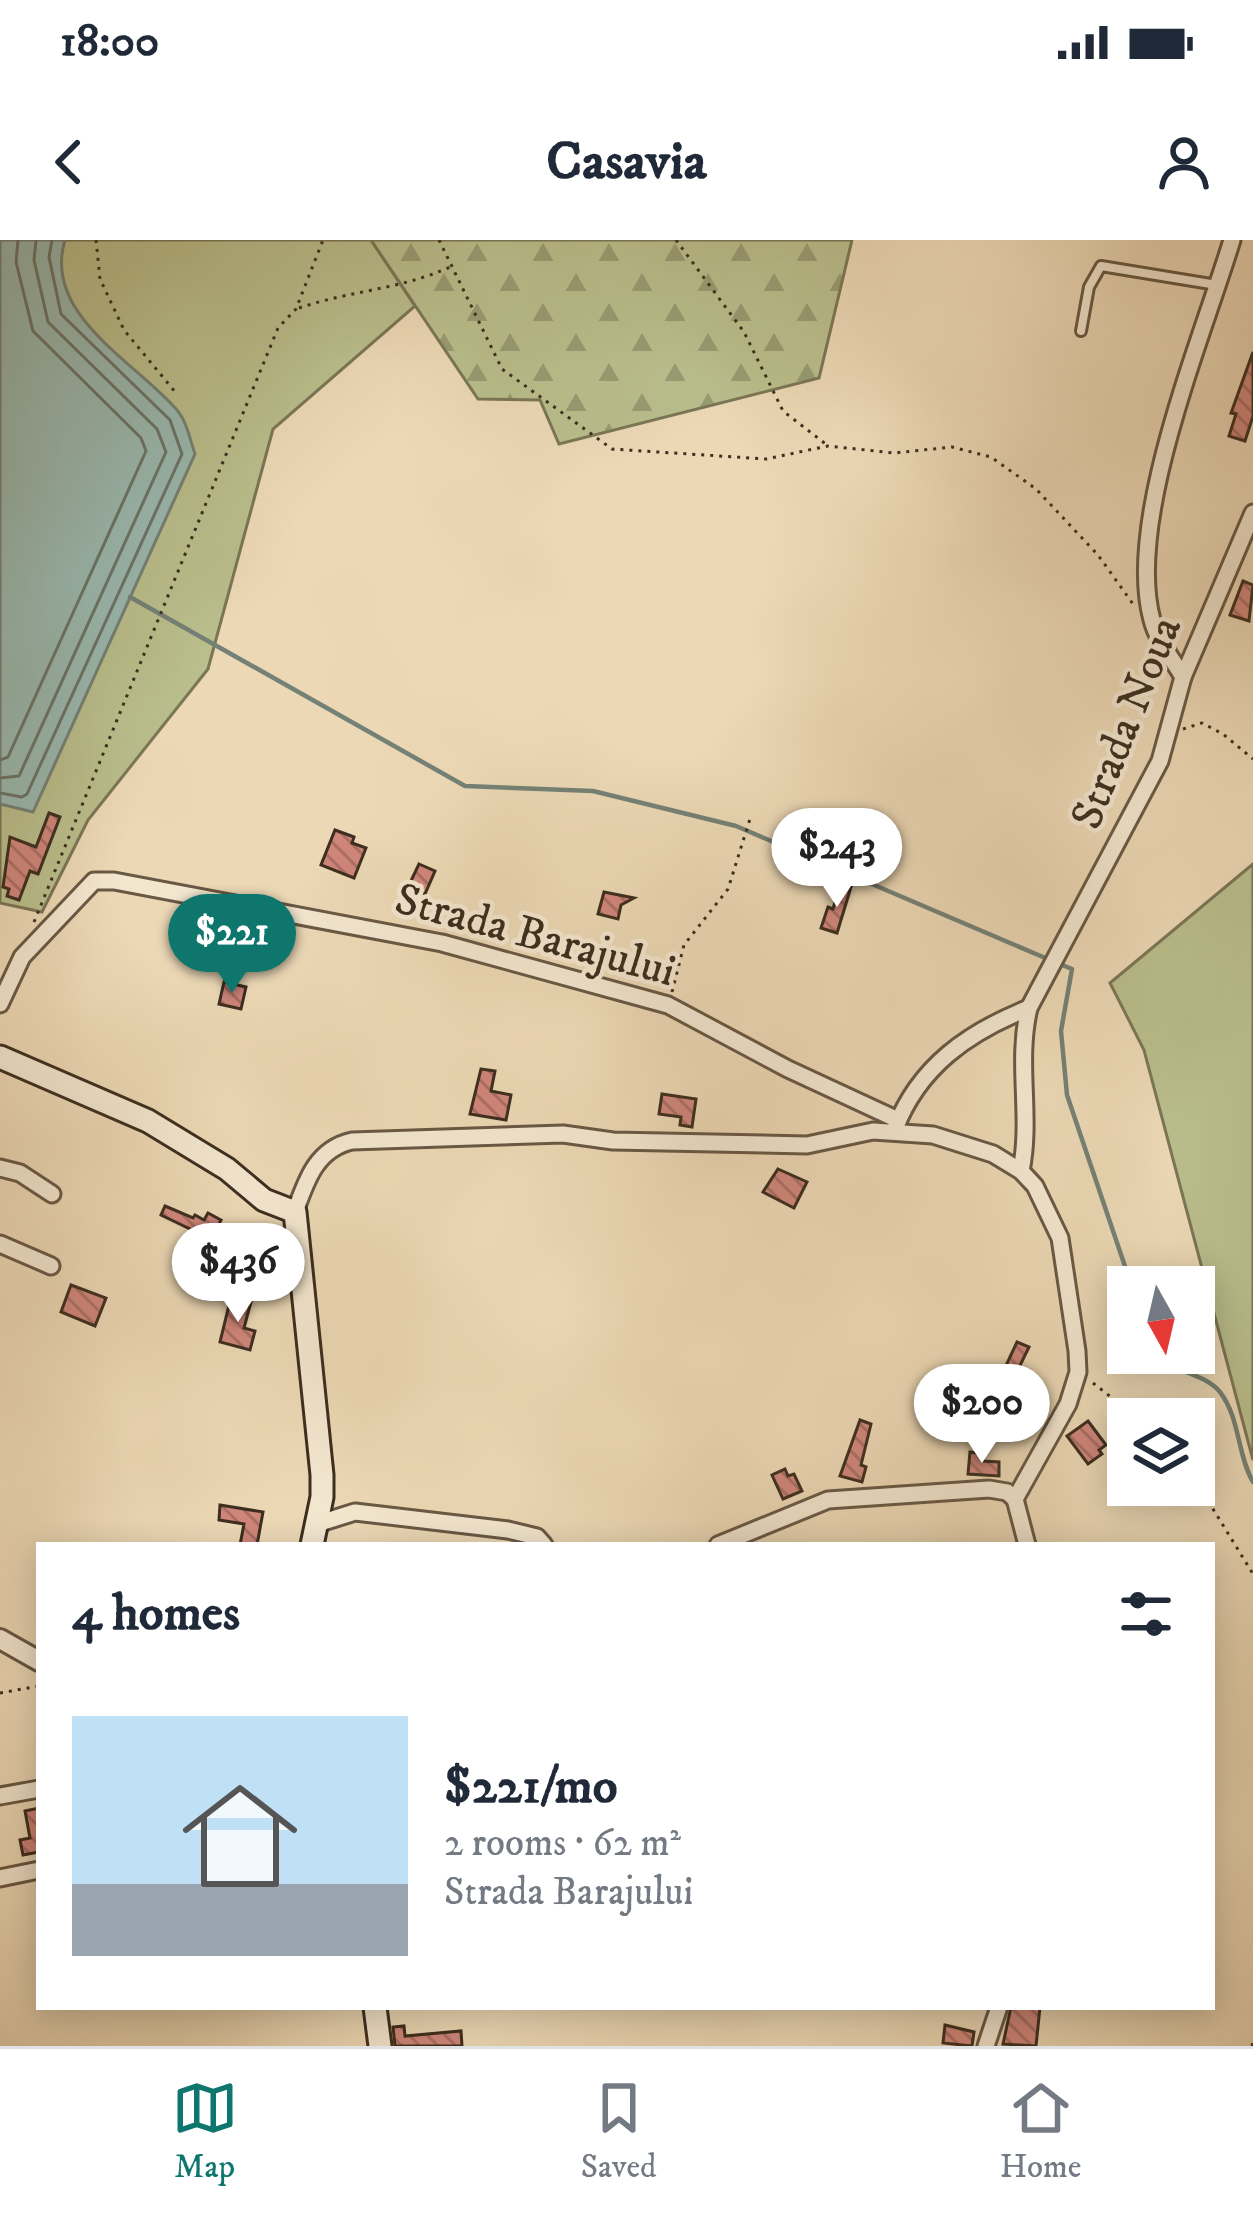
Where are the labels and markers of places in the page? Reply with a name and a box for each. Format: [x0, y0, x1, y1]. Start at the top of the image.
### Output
pin: $243 [766, 808, 908, 910]
pin: $221 [161, 894, 303, 996]
pin: $436 [167, 1223, 309, 1325]
pin: $200 [911, 1364, 1053, 1466]

